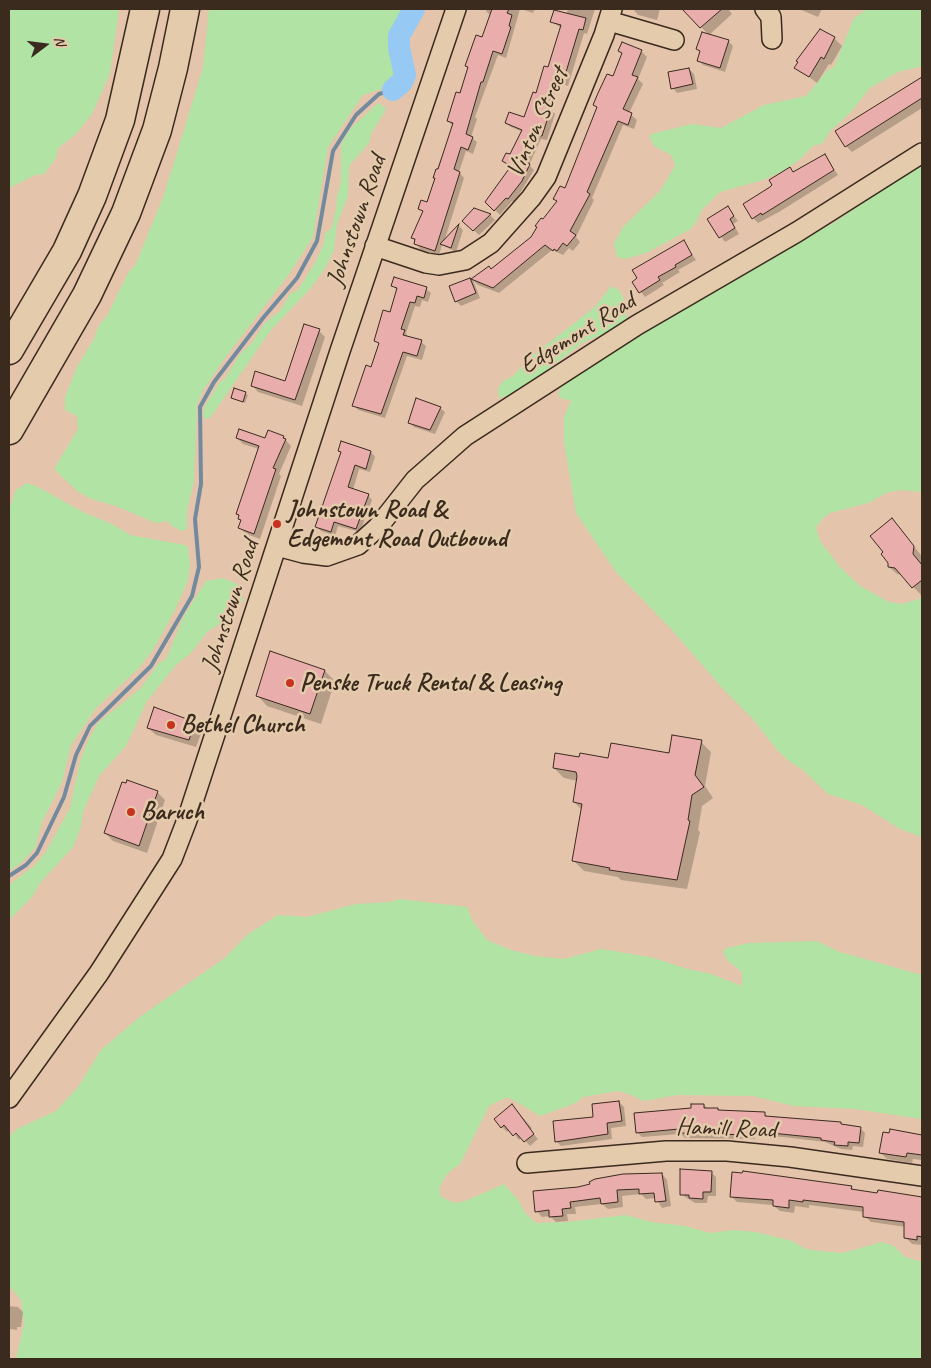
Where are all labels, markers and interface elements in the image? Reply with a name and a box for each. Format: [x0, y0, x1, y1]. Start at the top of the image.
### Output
north arrow [20, 20, 70, 70]
text: N [51, 35, 69, 47]
street label: Vinton Street [500, 63, 576, 183]
street label: Johnstown Road [321, 151, 393, 291]
street label: Edgemont Road [515, 287, 641, 381]
place label: Johnstown Road & Edgemont Road Outbound [287, 495, 507, 554]
marker: Johnstown Road & Edgemont Road Outbound [271, 518, 283, 530]
street label: Johnstown Road [196, 536, 266, 676]
place label: Penske Truck Rental & Leasing [300, 668, 561, 698]
marker: Penske Truck Rental & Leasing [284, 677, 296, 689]
place label: Bethel Church [181, 710, 304, 740]
marker: Bethel Church [165, 719, 177, 731]
place label: Baruch [141, 797, 204, 827]
marker: Baruch [125, 806, 137, 818]
street label: Hamill Road [675, 1112, 777, 1146]

